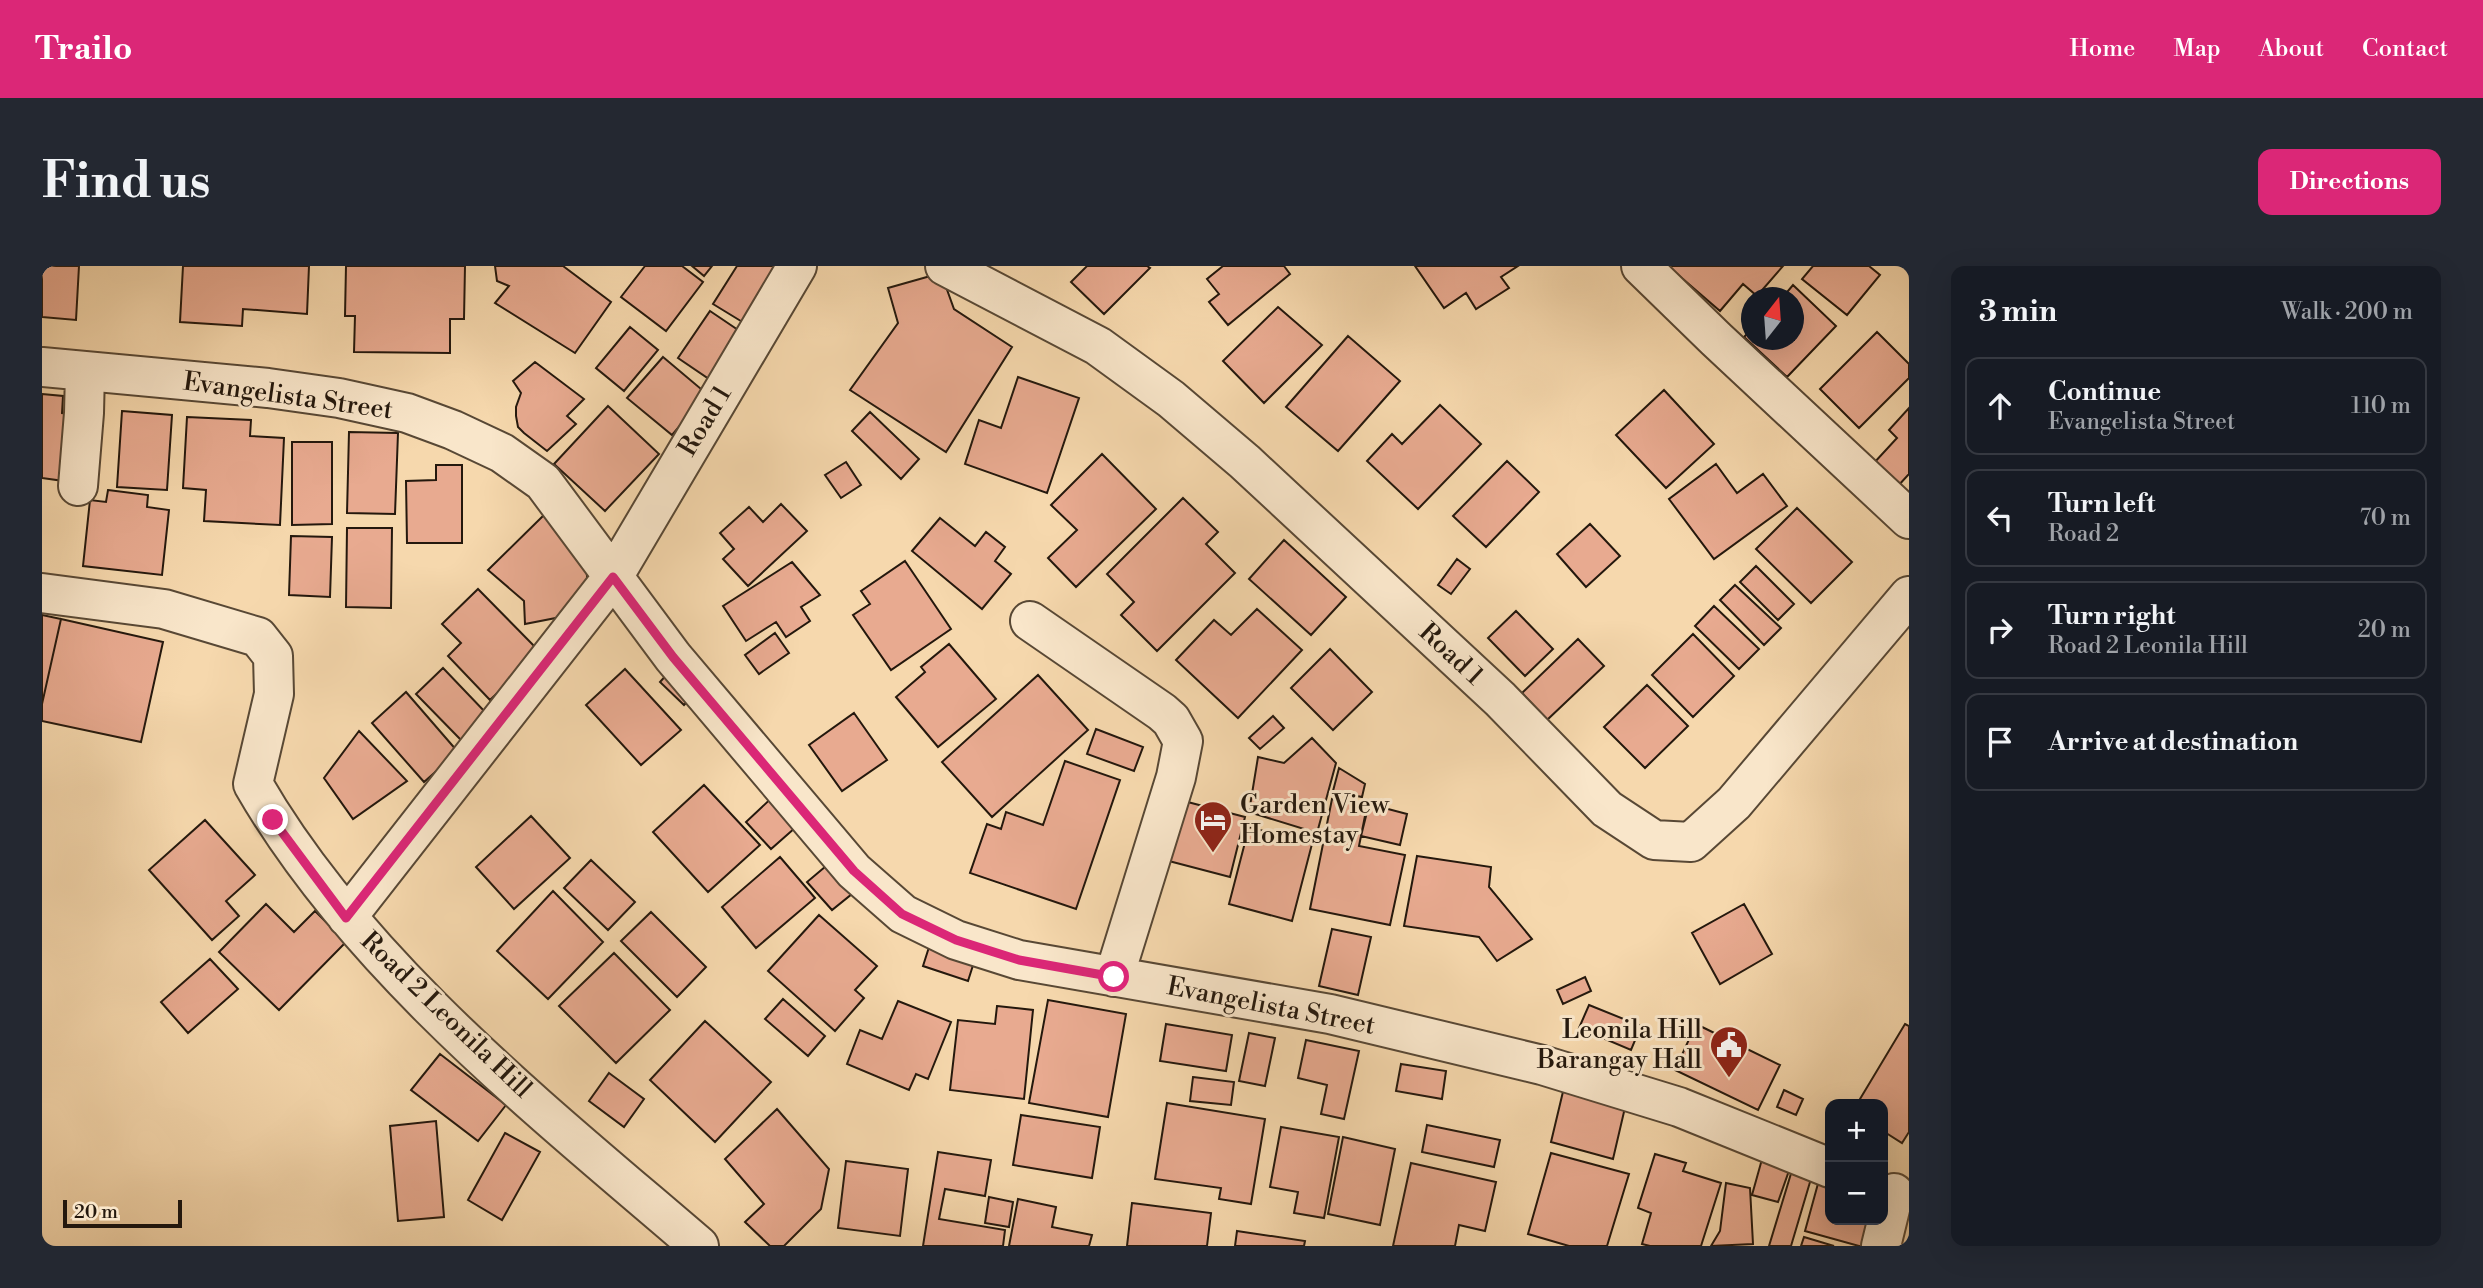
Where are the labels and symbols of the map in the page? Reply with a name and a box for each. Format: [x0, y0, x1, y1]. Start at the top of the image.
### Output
north arrow [1741, 287, 1804, 350]
street label: Evangelista Street [181, 365, 395, 427]
street label: Road 1 [671, 380, 739, 462]
street label: Road 1 [1412, 616, 1490, 692]
place label: Garden View Homestay [1240, 789, 1390, 851]
hotel icon: Garden View Homestay [1192, 799, 1234, 854]
route end [257, 804, 288, 835]
street label: Road 2 Leonila Hill [354, 925, 539, 1105]
route start [1098, 961, 1129, 992]
street label: Evangelista Street [1164, 970, 1378, 1042]
place label: Leonila Hill Barangay Hall [1536, 1014, 1702, 1076]
public building icon: Leonila Hill Barangay Hall [1708, 1024, 1750, 1079]
scale bar [63, 1197, 182, 1229]

